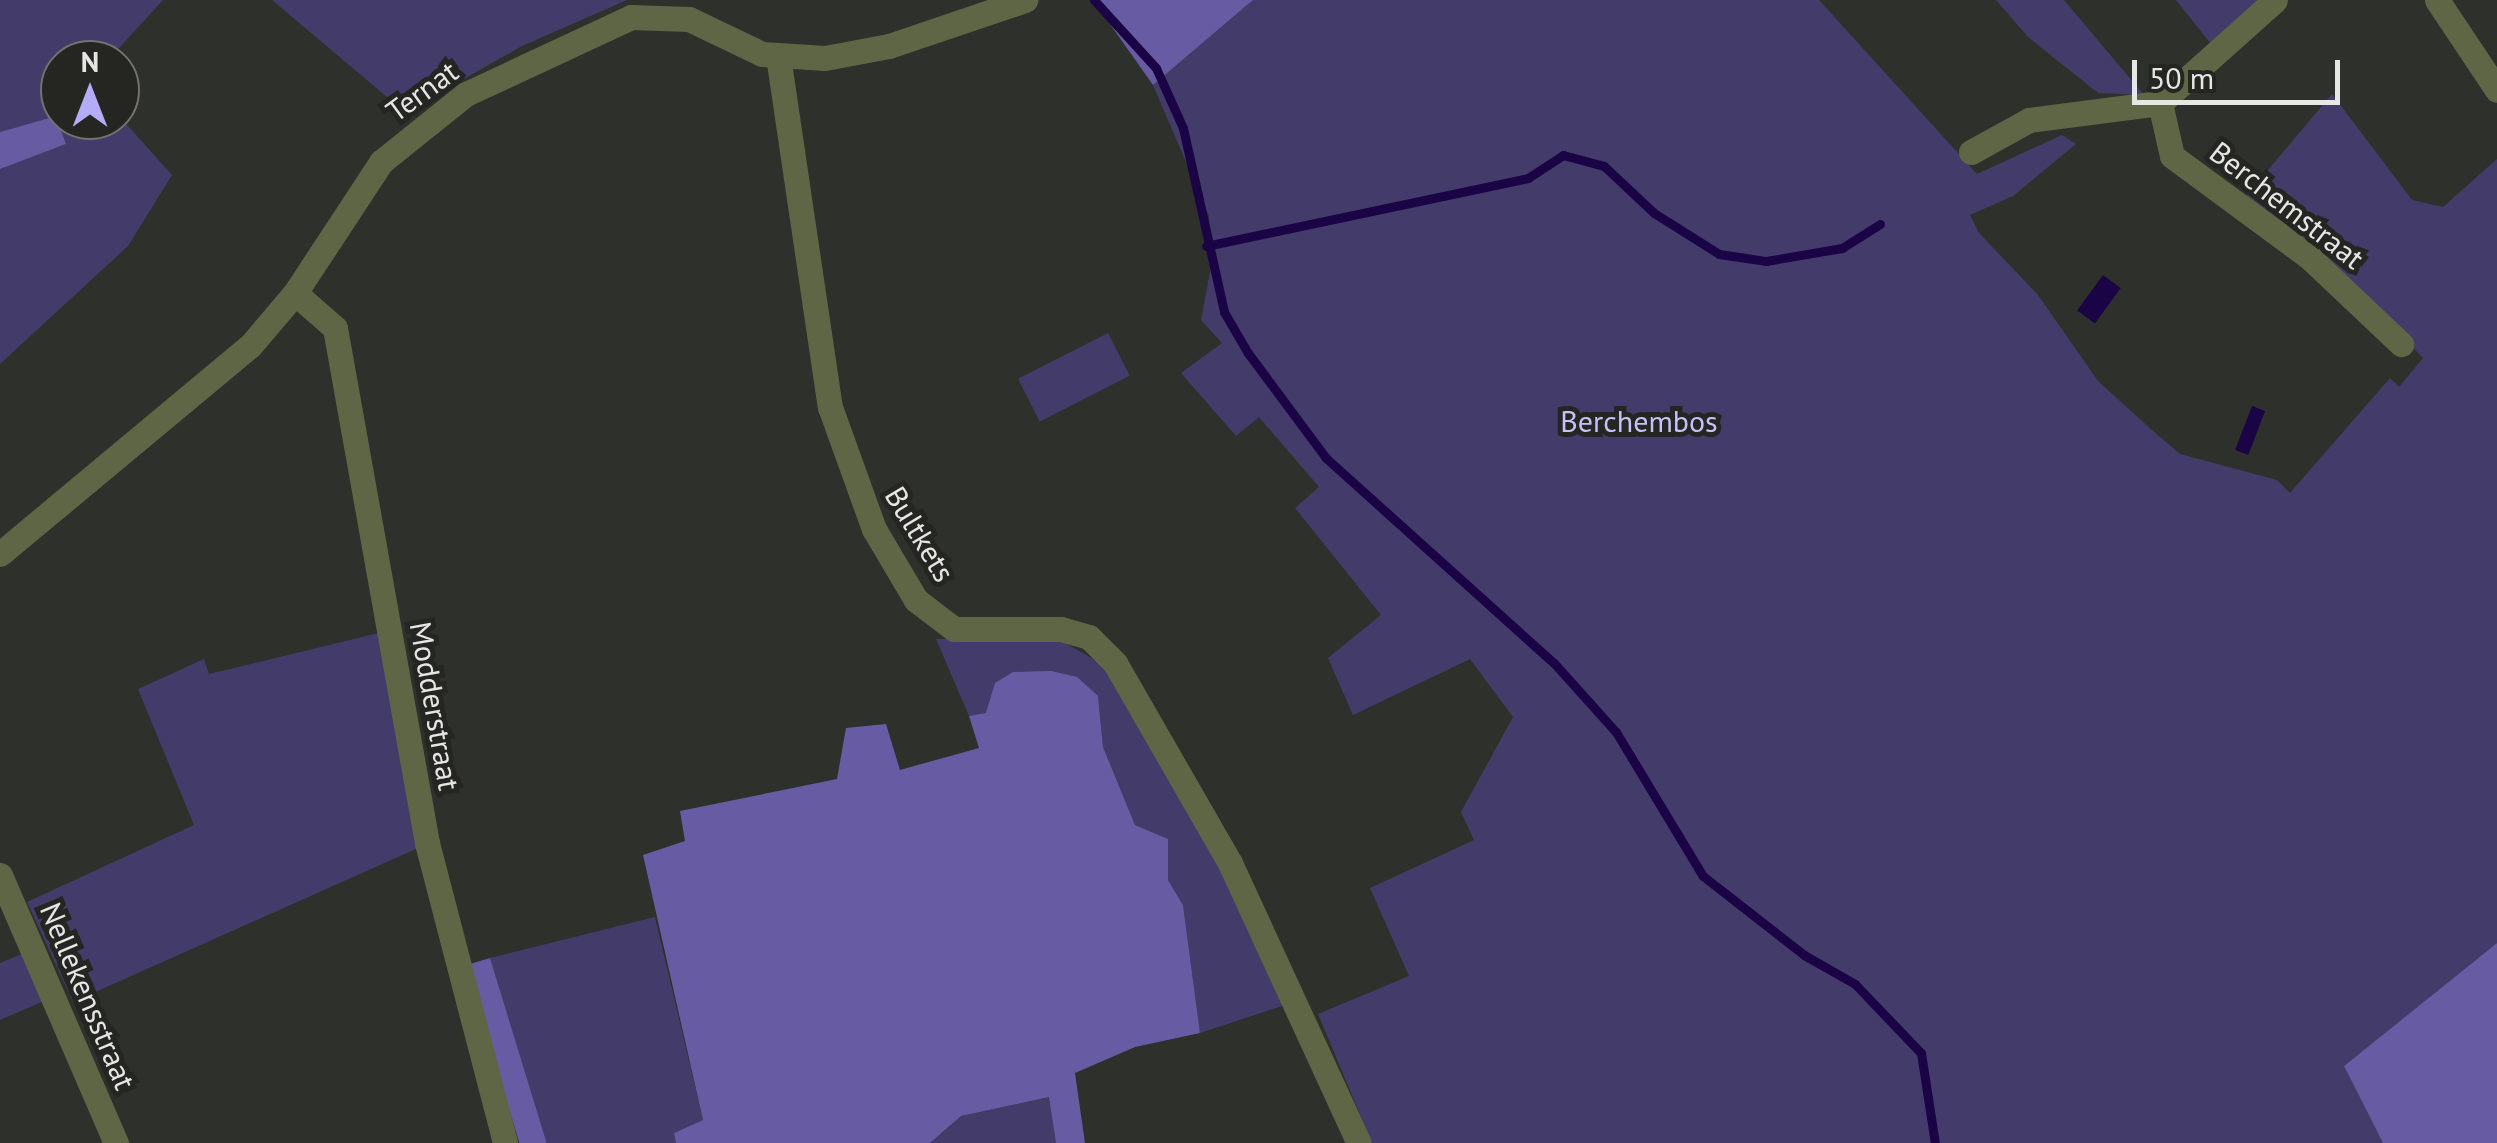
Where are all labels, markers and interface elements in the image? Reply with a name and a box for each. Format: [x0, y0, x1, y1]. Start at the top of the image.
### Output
north arrow [40, 40, 140, 140]
scale bar [2137, 40, 2344, 102]
text: N [81, 43, 99, 80]
street label: Ternat [379, 53, 465, 129]
text: 50 m [2149, 58, 2214, 97]
street label: Berchemstraat [2203, 134, 2371, 276]
park label: Berchembos [1560, 403, 1718, 439]
street label: Bultkets [878, 480, 962, 588]
street label: Modderstraat [402, 619, 468, 793]
street label: Nellekensstraat [32, 897, 144, 1095]

